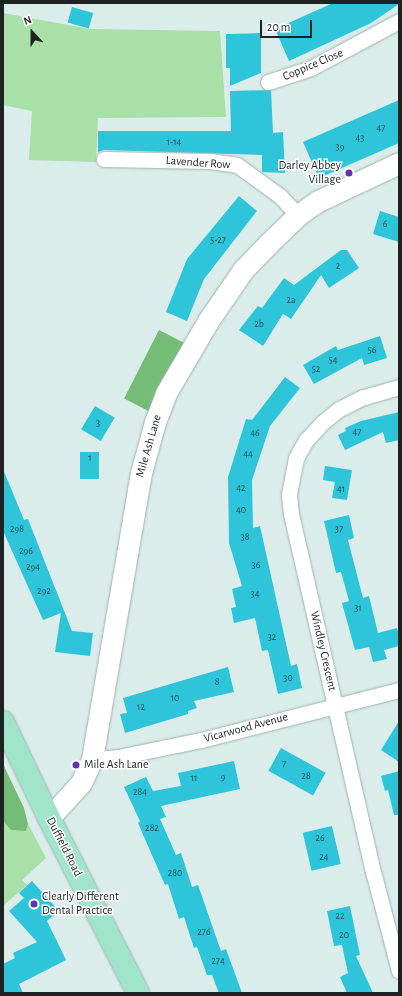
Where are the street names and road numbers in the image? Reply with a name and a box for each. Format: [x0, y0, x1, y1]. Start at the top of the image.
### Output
street label: Coppice Close [281, 46, 345, 84]
street label: Lavender Row [165, 154, 231, 172]
street label: Mile Ash Lane [133, 413, 165, 479]
street label: Windley Crescent [307, 610, 339, 692]
street label: Vicarwood Avenue [202, 710, 290, 746]
street label: Duffield Road [43, 815, 85, 879]

